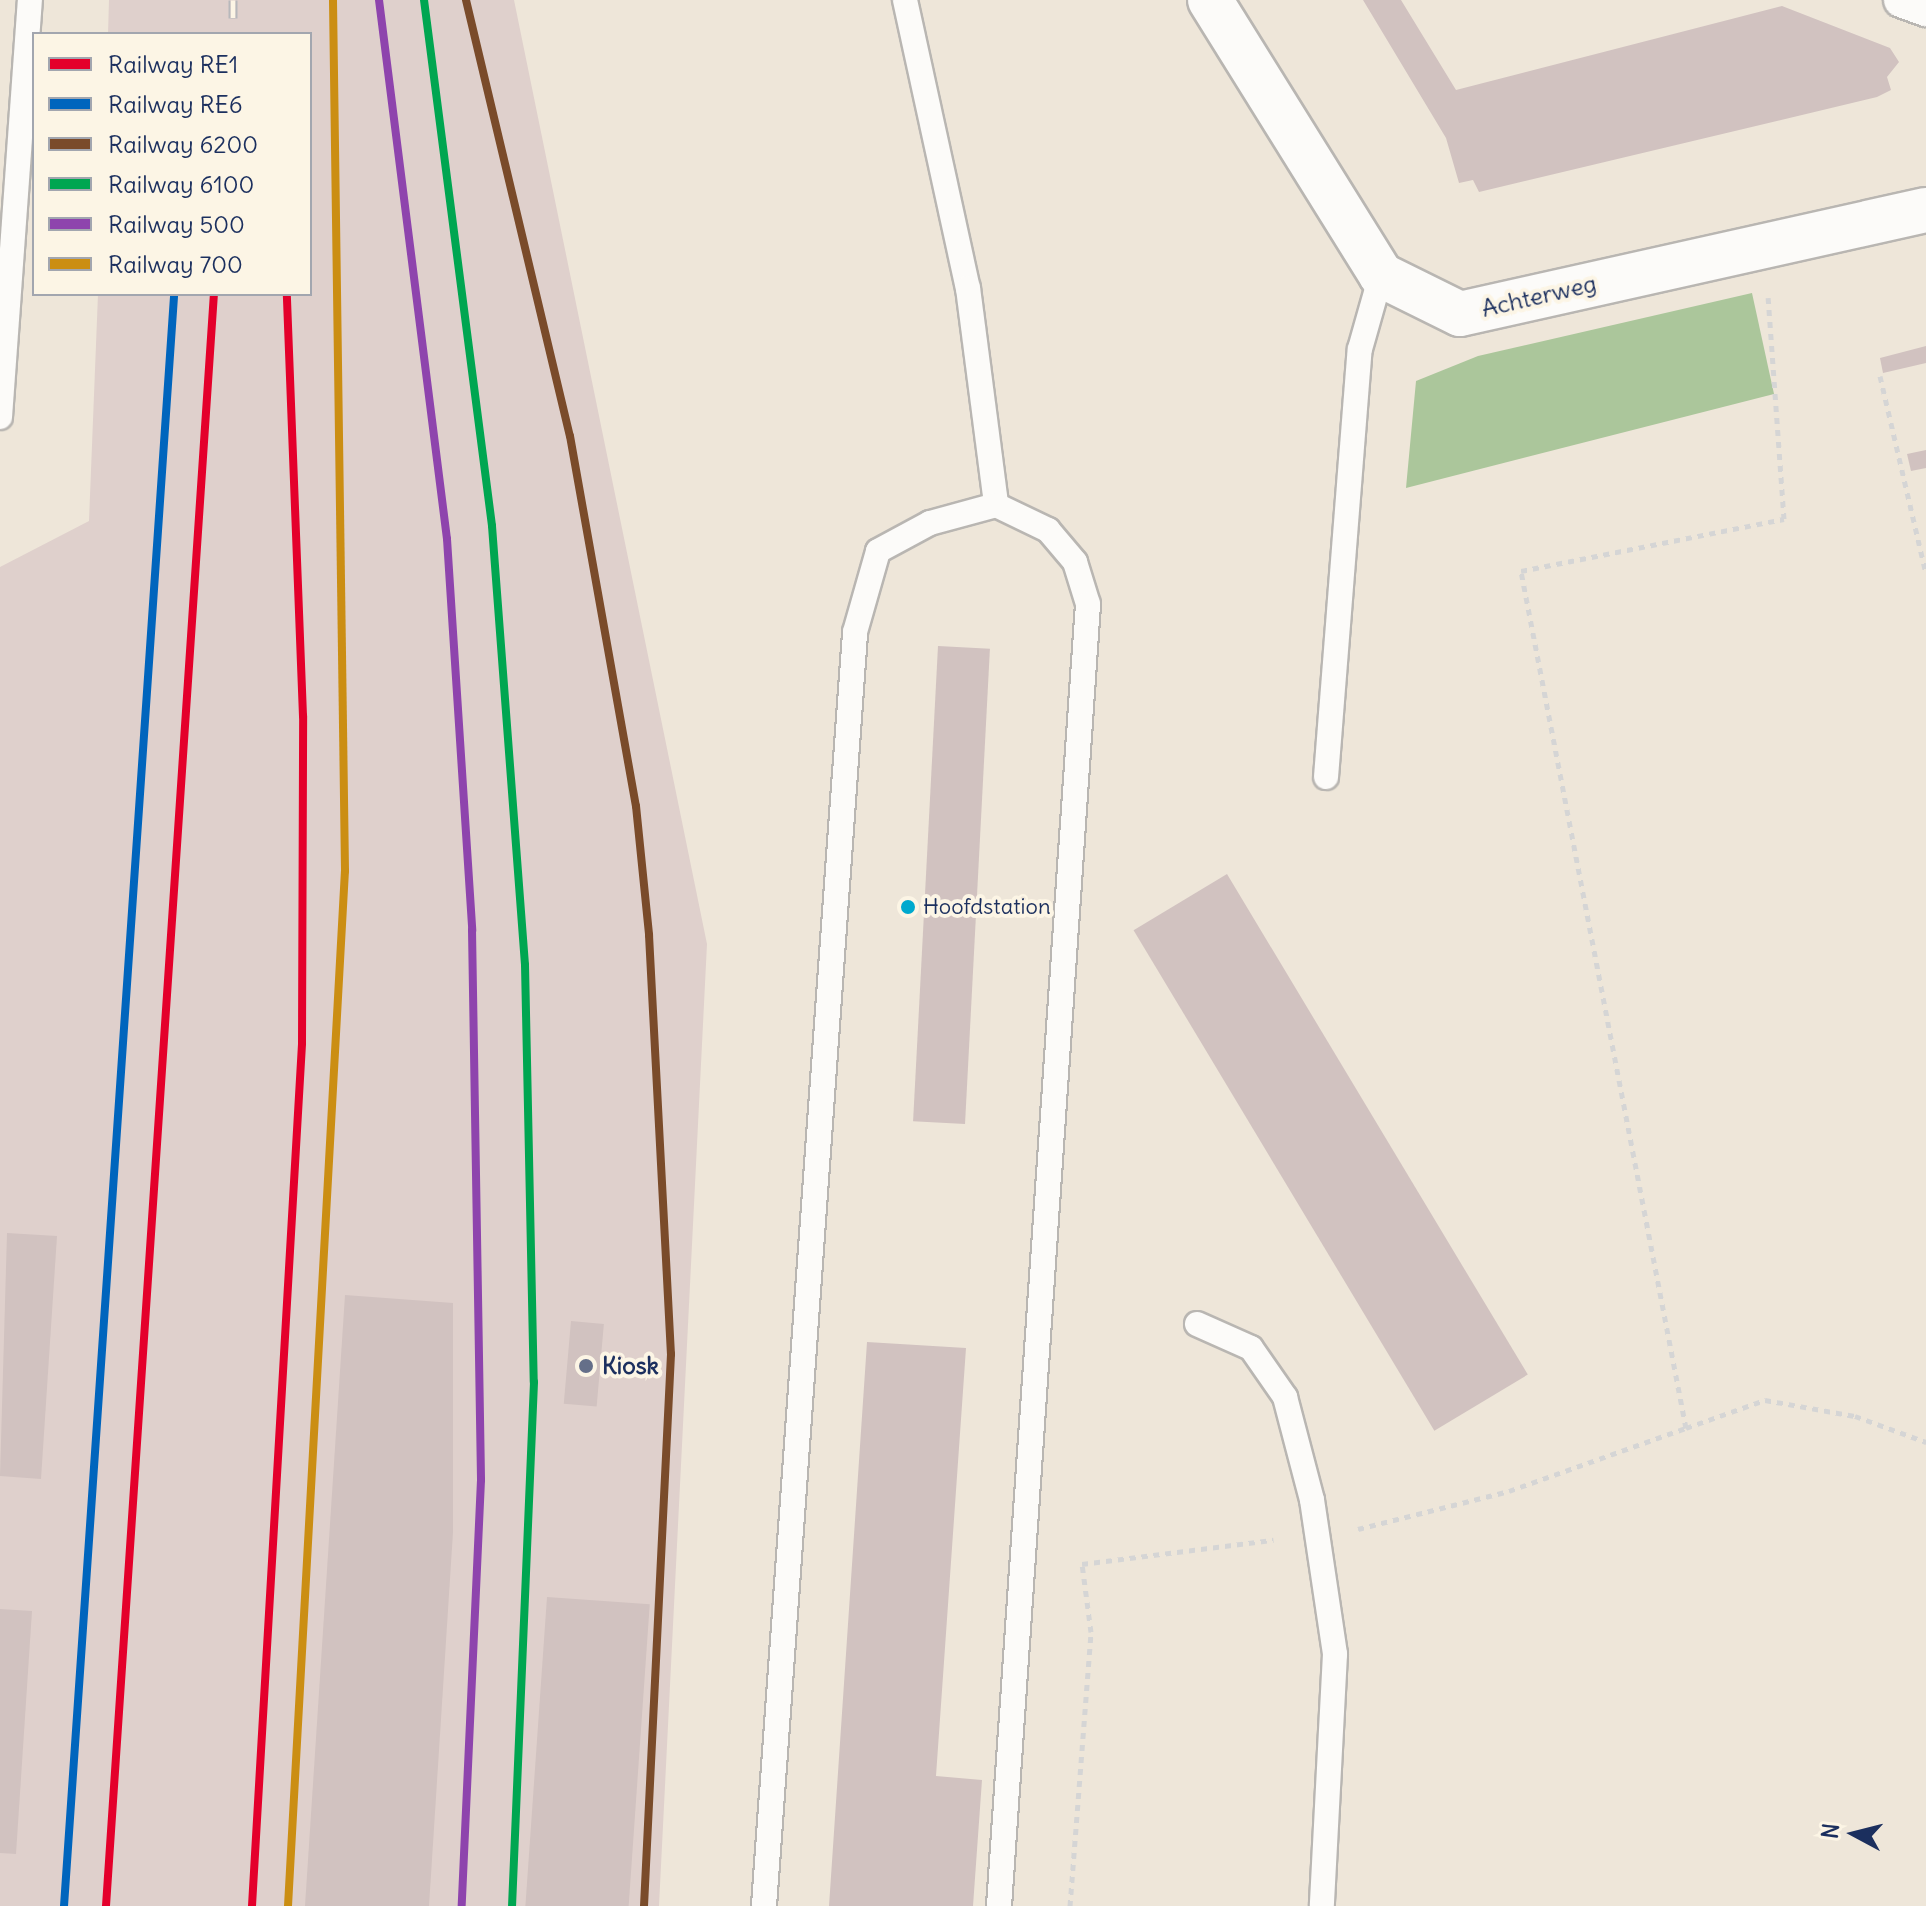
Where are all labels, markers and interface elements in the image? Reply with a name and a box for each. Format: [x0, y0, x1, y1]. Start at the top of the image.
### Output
legend [32, 32, 312, 296]
text: Railway RE1 [108, 49, 238, 79]
text: Railway RE6 [108, 89, 243, 119]
text: Railway 6200 [108, 129, 258, 159]
text: Railway 6100 [108, 169, 254, 199]
text: Railway 500 [108, 209, 245, 239]
text: Railway 700 [108, 249, 243, 279]
street label: Achterweg [1479, 269, 1599, 323]
place label: Hoofdstation [923, 894, 1051, 920]
marker: Hoofdstation [900, 899, 916, 915]
place label: Kiosk [602, 1352, 659, 1380]
marker: Kiosk [577, 1357, 595, 1375]
north arrow [1814, 1794, 1894, 1874]
text: N [1815, 1822, 1845, 1840]

